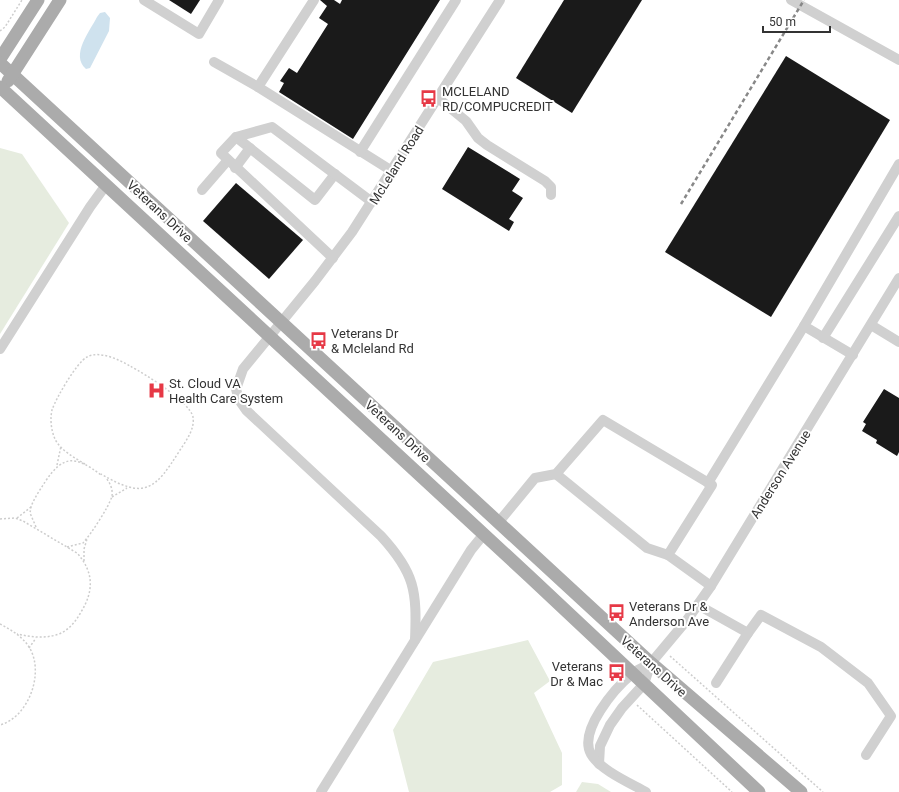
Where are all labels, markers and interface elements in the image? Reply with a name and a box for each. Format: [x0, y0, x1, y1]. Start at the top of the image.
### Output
scale bar [763, 8, 830, 34]
text: 50 m [769, 15, 796, 29]
place label: MCLELAND RD/COMPUCREDIT [442, 84, 553, 114]
bus stop icon: MCLELAND RD/COMPUCREDIT [419, 88, 439, 108]
street label: McLeland Road [366, 123, 427, 207]
street label: Veterans Drive [124, 177, 195, 245]
place label: Veterans Dr & Mcleland Rd [331, 326, 414, 356]
bus stop icon: Veterans Dr & Mcleland Rd [308, 330, 328, 350]
place label: St. Cloud VA Health Care System [169, 376, 283, 406]
hospital icon: St. Cloud VA Health Care System [146, 380, 166, 400]
street label: Veterans Drive [362, 397, 433, 465]
street label: Anderson Avenue [747, 427, 814, 521]
place label: Veterans Dr & Anderson Ave [629, 599, 709, 629]
bus stop icon: Veterans Dr & Anderson Ave [606, 603, 626, 623]
street label: Veterans Drive [618, 633, 690, 700]
place label: Veterans Dr & Mac [550, 659, 603, 689]
bus stop icon: Veterans Dr & Mac [606, 663, 626, 683]

